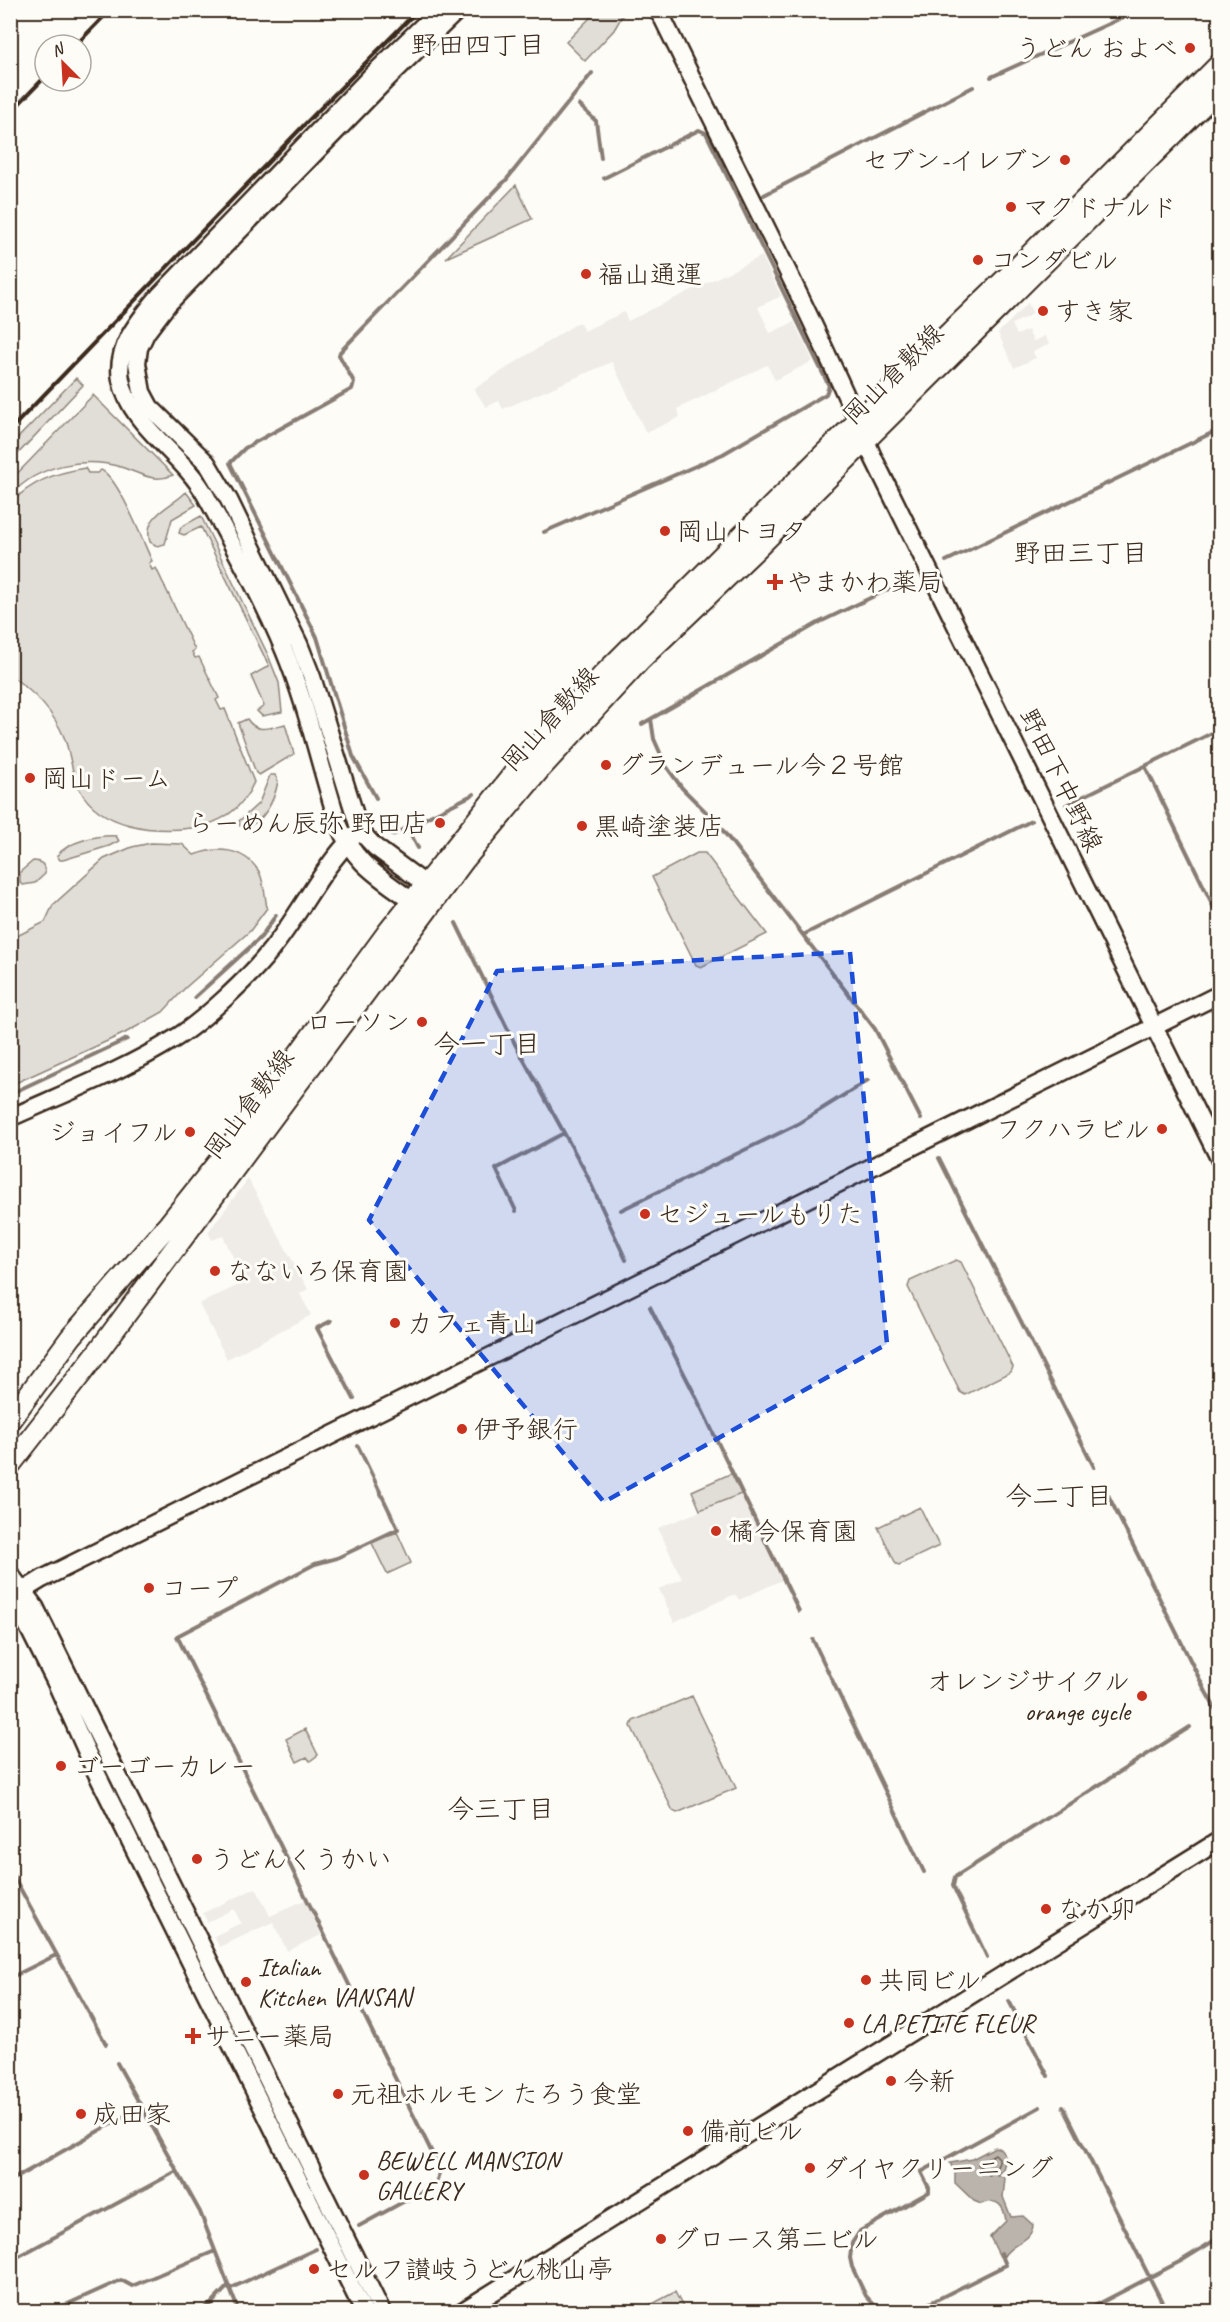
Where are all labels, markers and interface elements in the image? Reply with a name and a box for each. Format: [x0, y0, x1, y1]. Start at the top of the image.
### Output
district label: 野田四丁目 [411, 28, 546, 62]
place label: うどん およべ [1015, 32, 1178, 65]
north arrow [33, 33, 93, 93]
text: N [49, 38, 69, 61]
marker: うどん およべ [1183, 41, 1197, 55]
place label: セブン-イレブン [863, 144, 1053, 177]
marker: セブン-イレブン [1058, 153, 1072, 167]
place label: マクドナルド [1023, 191, 1177, 224]
marker: マクドナルド [1004, 200, 1018, 214]
place label: コンダビル [990, 244, 1118, 277]
marker: コンダビル [971, 253, 985, 267]
place label: 福山通運 [598, 258, 702, 291]
marker: 福山通運 [579, 267, 593, 281]
place label: すき家 [1055, 295, 1133, 328]
marker: すき家 [1036, 304, 1050, 318]
street label: 岡山倉敷線 [835, 316, 951, 432]
place label: 岡山トヨタ [677, 515, 807, 548]
marker: 岡山トヨタ [658, 524, 672, 538]
district label: 野田三丁目 [1014, 536, 1149, 570]
place label: やまかわ薬局 [787, 566, 943, 599]
marker: やまかわ薬局 [768, 575, 782, 589]
street label: 岡山倉敷線 [494, 660, 606, 778]
street label: 野田下中野線 [1012, 703, 1110, 857]
place label: グランデュール今２号館 [618, 749, 904, 782]
marker: グランデュール今２号館 [599, 758, 613, 772]
place label: 岡山ドーム [42, 762, 171, 795]
marker: 岡山ドーム [23, 771, 37, 785]
place label: らーめん辰弥 野田店 [188, 807, 428, 840]
place label: 黒崎塗装店 [594, 810, 724, 843]
marker: らーめん辰弥 野田店 [433, 816, 447, 830]
marker: 黒崎塗装店 [575, 819, 589, 833]
place label: ローソン [306, 1006, 410, 1039]
marker: ローソン [415, 1015, 429, 1029]
district label: 今一丁目 [433, 1027, 541, 1061]
street label: 岡山倉敷線 [197, 1042, 301, 1166]
place label: フクハラビル [996, 1113, 1150, 1146]
place label: ジョイフル [49, 1116, 178, 1149]
marker: フクハラビル [1155, 1122, 1169, 1136]
marker: ジョイフル [183, 1125, 197, 1139]
place label: セジュールもりた [657, 1198, 863, 1231]
marker: セジュールもりた [638, 1207, 652, 1221]
place label: なないろ保育園 [227, 1255, 409, 1288]
marker: なないろ保育園 [208, 1264, 222, 1278]
place label: カフェ青山 [407, 1307, 537, 1340]
marker: カフェ青山 [388, 1316, 402, 1330]
place label: 伊予銀行 [474, 1413, 578, 1446]
marker: 伊予銀行 [455, 1422, 469, 1436]
district label: 今二丁目 [1005, 1479, 1113, 1513]
place label: 橘今保育園 [728, 1515, 858, 1548]
marker: 橘今保育園 [709, 1524, 723, 1538]
place label: コープ [161, 1572, 238, 1605]
marker: コープ [142, 1581, 156, 1595]
place label: オレンジサイクル orange cycle [926, 1665, 1133, 1728]
marker: オレンジサイクル orange cycle [1135, 1689, 1149, 1703]
place label: ゴーゴーカレー [73, 1750, 256, 1783]
marker: ゴーゴーカレー [54, 1759, 68, 1773]
district label: 今三丁目 [447, 1792, 555, 1826]
place label: うどんくうかい [209, 1843, 392, 1876]
marker: うどんくうかい [190, 1852, 204, 1866]
place label: なか卯 [1058, 1893, 1136, 1926]
marker: なか卯 [1039, 1902, 1053, 1916]
place label: Italian Kitchen VANSAN [258, 1951, 416, 2014]
place label: 共同ビル [878, 1964, 981, 1997]
marker: 共同ビル [859, 1973, 873, 1987]
marker: Italian Kitchen VANSAN [239, 1975, 253, 1989]
place label: LA PETITE FLEUR [861, 2007, 1037, 2040]
marker: LA PETITE FLEUR [842, 2016, 856, 2030]
place label: サニー薬局 [205, 2020, 334, 2053]
marker: サニー薬局 [186, 2029, 200, 2043]
place label: 今新 [903, 2065, 955, 2098]
marker: 今新 [884, 2074, 898, 2088]
place label: 元祖ホルモン たろう食堂 [350, 2078, 642, 2111]
marker: 元祖ホルモン たろう食堂 [331, 2087, 345, 2101]
place label: 成田家 [93, 2098, 171, 2131]
marker: 成田家 [74, 2107, 88, 2121]
place label: 備前ビル [700, 2115, 803, 2148]
marker: 備前ビル [681, 2124, 695, 2138]
place label: BEWELL MANSION GALLERY [376, 2144, 564, 2207]
place label: ダイヤクリーニング [822, 2152, 1053, 2185]
marker: ダイヤクリーニング [803, 2161, 817, 2175]
marker: BEWELL MANSION GALLERY [357, 2168, 371, 2182]
place label: グロース第二ビル [673, 2223, 879, 2256]
marker: グロース第二ビル [654, 2232, 668, 2246]
place label: セルフ讃岐うどん桃山亭 [326, 2253, 614, 2286]
marker: セルフ讃岐うどん桃山亭 [307, 2262, 321, 2276]

